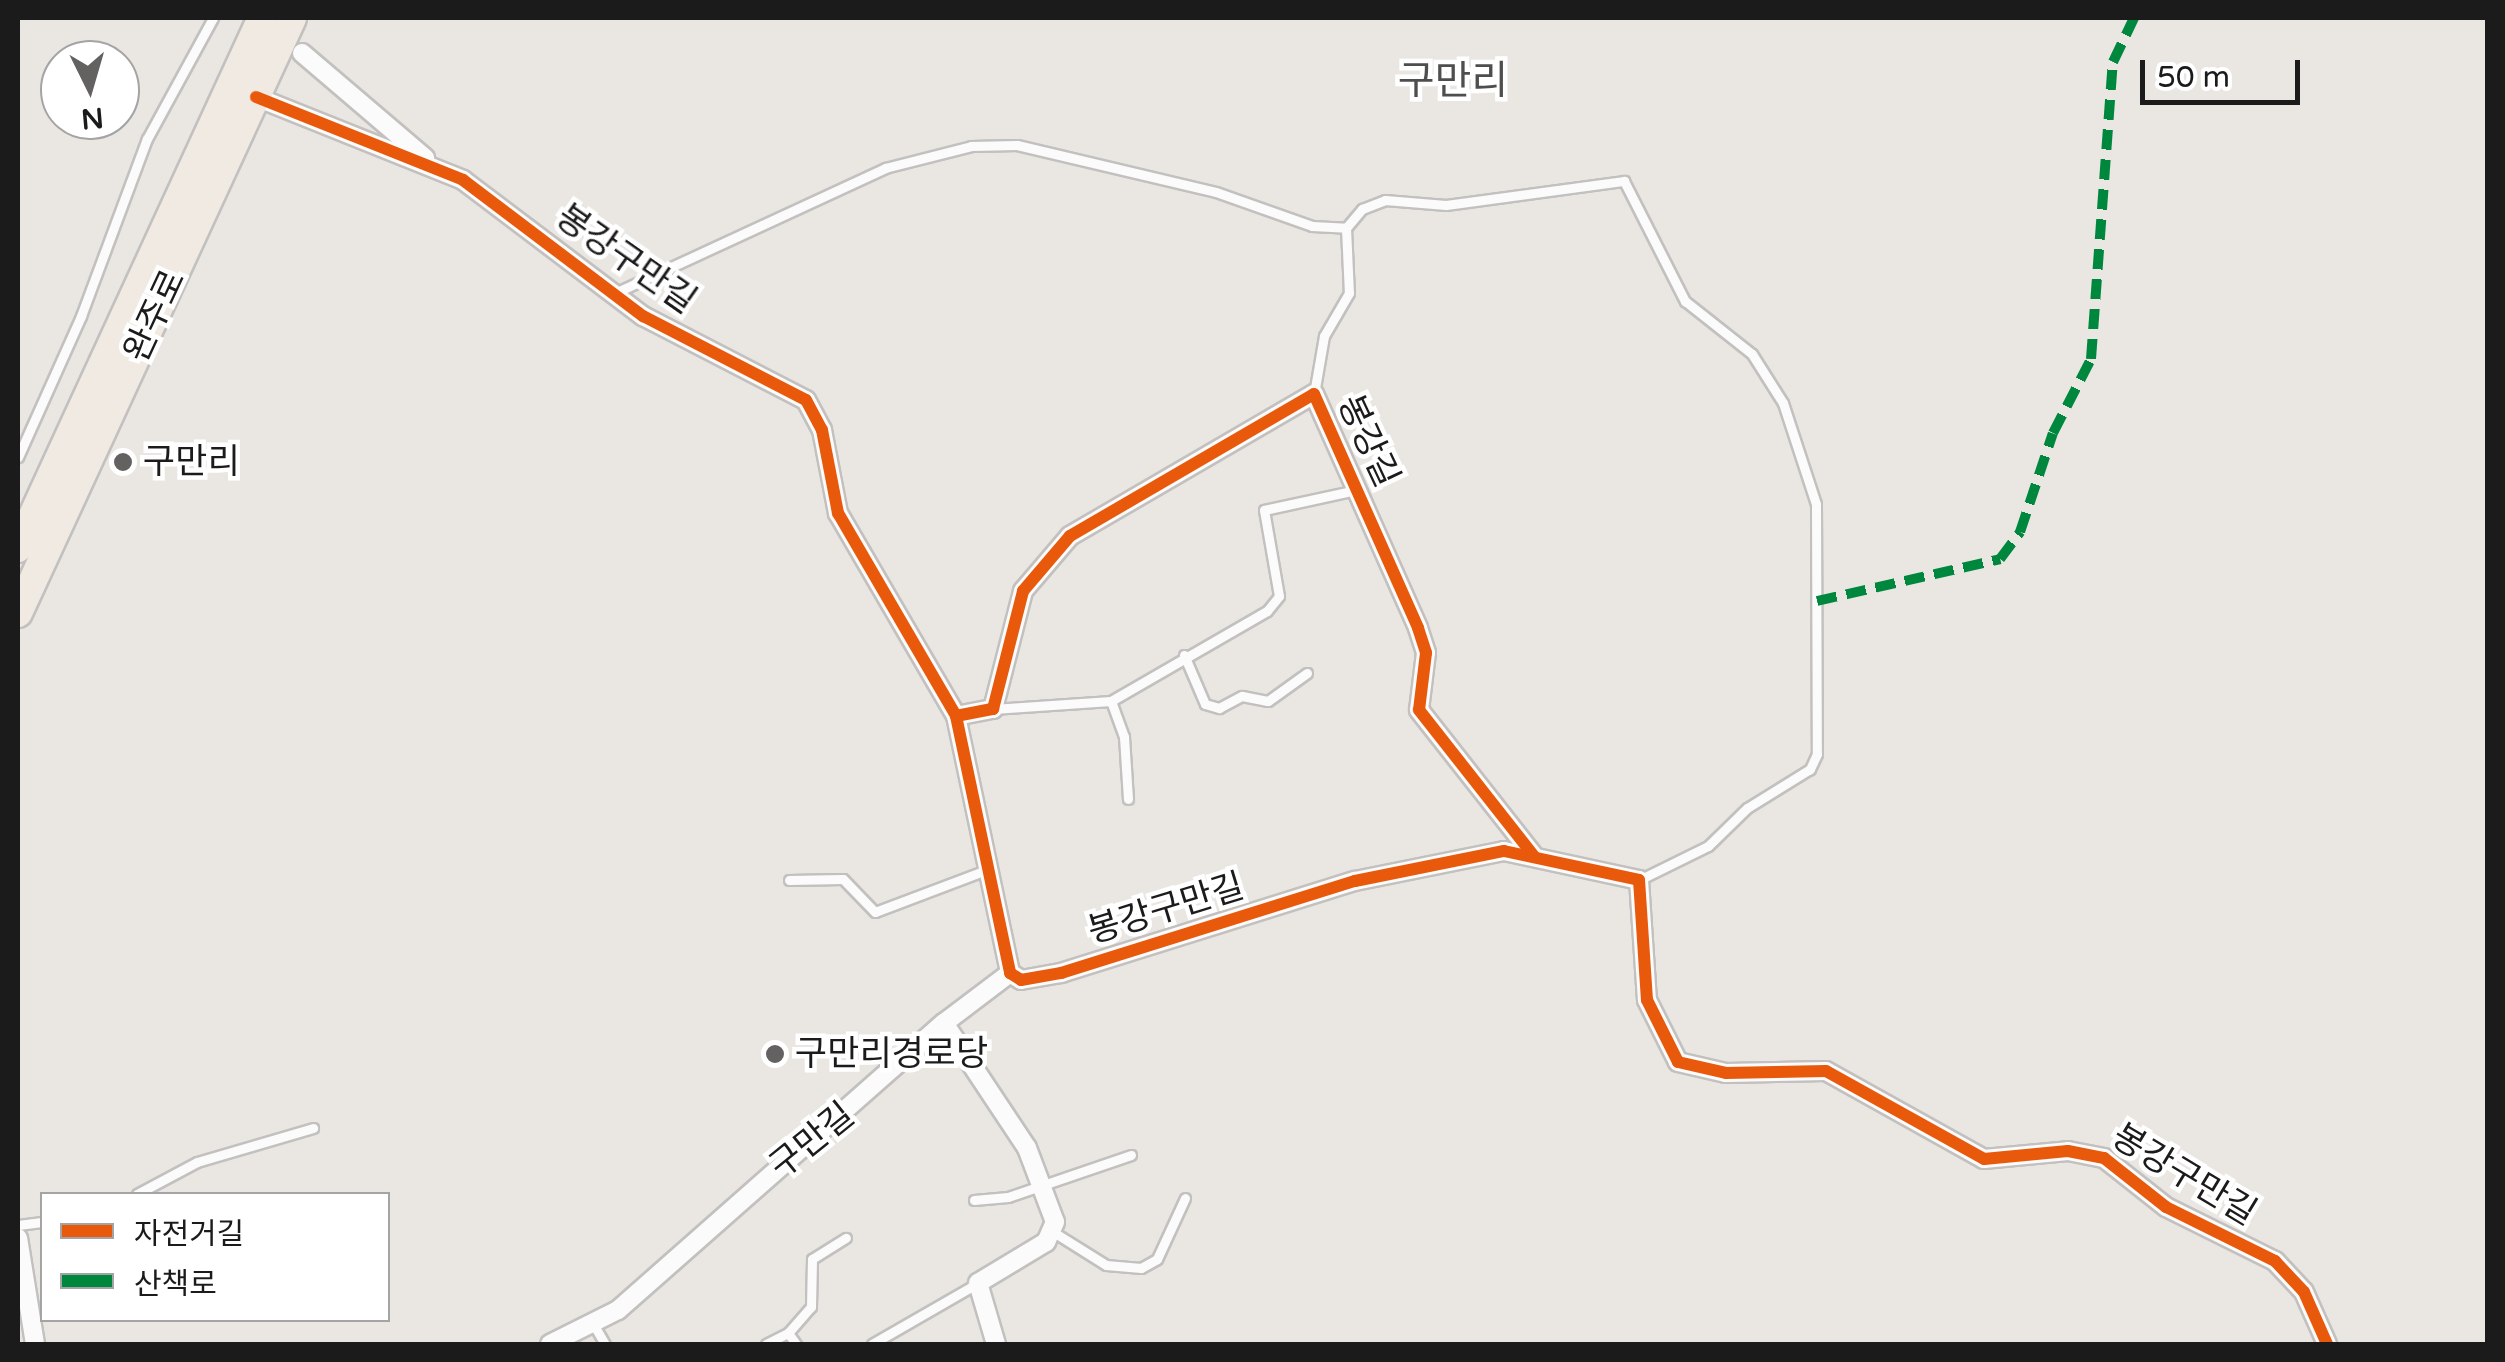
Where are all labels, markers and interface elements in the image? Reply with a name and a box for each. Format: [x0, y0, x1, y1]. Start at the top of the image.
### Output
north arrow [40, 40, 140, 140]
scale bar [2145, 40, 2305, 102]
district label: 구만리 [1398, 57, 1508, 105]
text: 50 m [2157, 59, 2230, 96]
text: N [80, 100, 105, 136]
street label: 봉강구만길 [548, 196, 704, 322]
street label: 완주로 [116, 263, 194, 369]
street label: 봉강길 [1329, 388, 1407, 494]
place label: 구만리 [143, 441, 240, 483]
marker: 구만리 [112, 451, 134, 473]
street label: 봉강구만길 [1083, 865, 1249, 953]
place label: 구만리경로당 [795, 1033, 988, 1075]
marker: 구만리경로당 [764, 1043, 786, 1065]
street label: 구만길 [761, 1094, 863, 1188]
street label: 봉강구만길 [2104, 1116, 2264, 1234]
legend [40, 1192, 390, 1322]
text: 자전거길 [134, 1216, 244, 1253]
text: 산책로 [134, 1266, 217, 1303]

